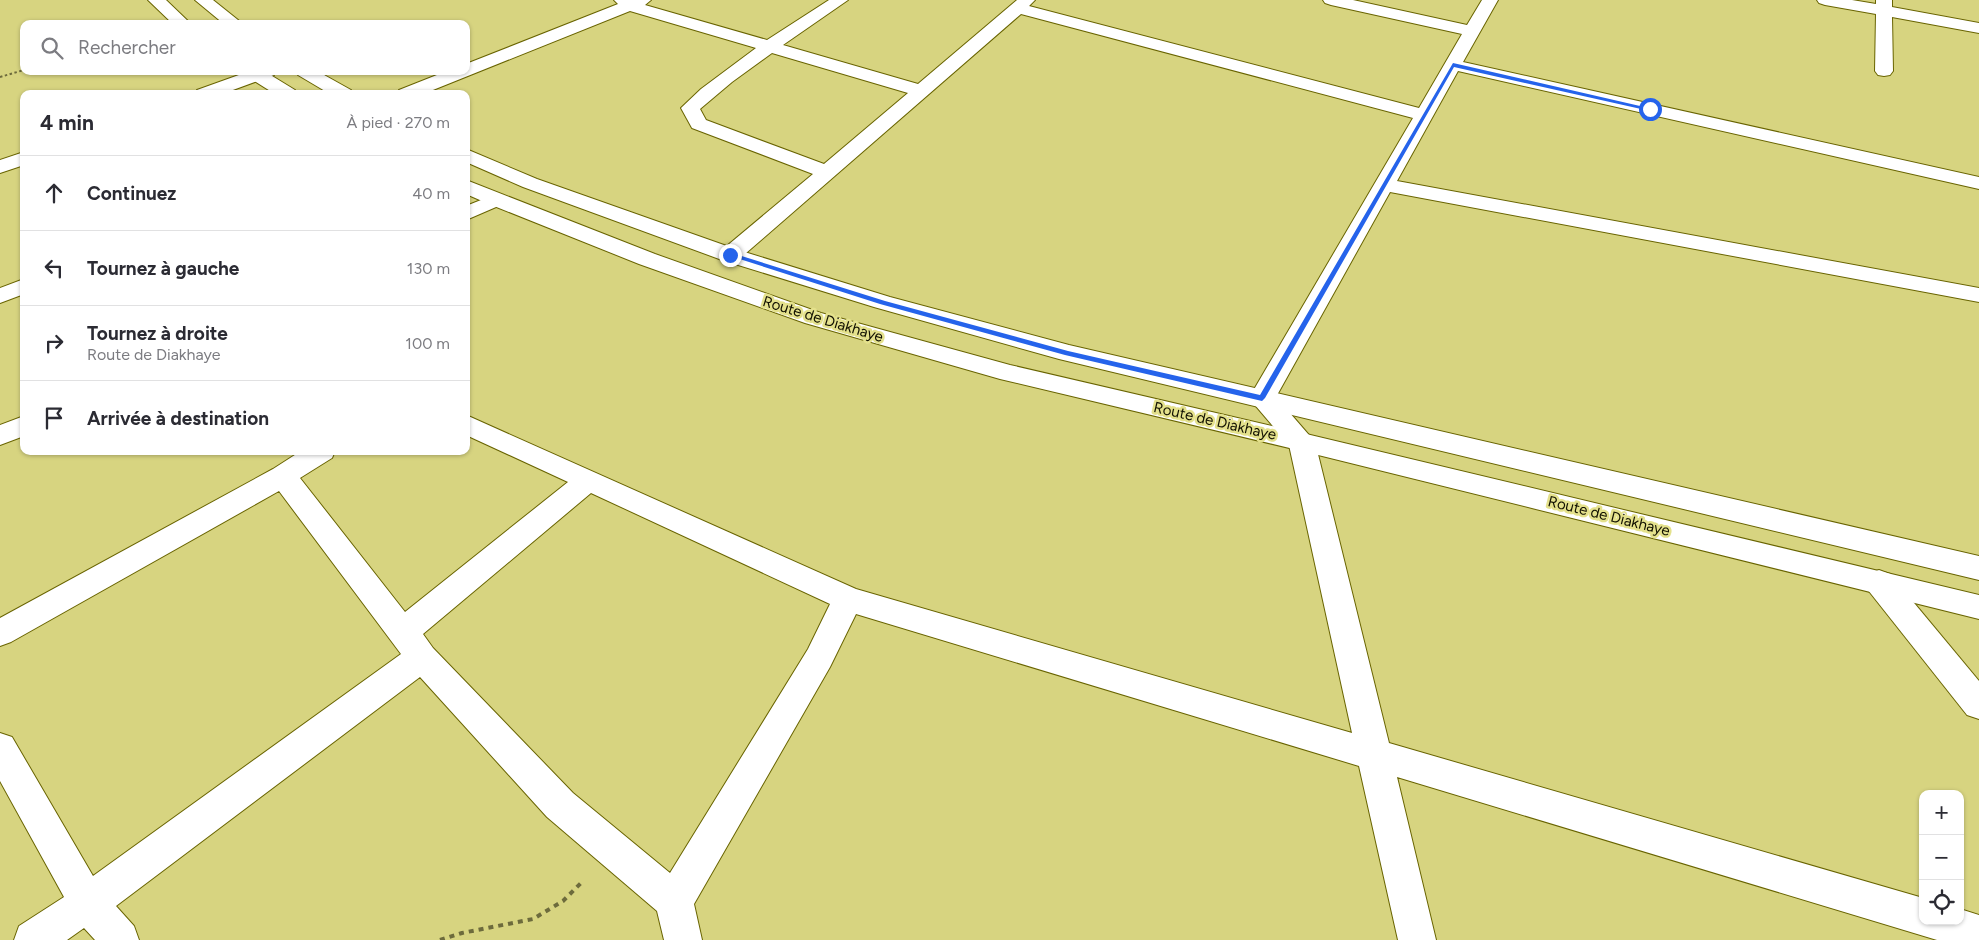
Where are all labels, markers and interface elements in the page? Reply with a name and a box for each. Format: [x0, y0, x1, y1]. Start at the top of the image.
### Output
search box [20, 20, 470, 75]
icon: search [38, 34, 66, 62]
text: Rechercher [78, 36, 176, 59]
route start [1639, 98, 1662, 121]
text: 4 min [40, 110, 94, 135]
text: À pied · 270 m [347, 113, 450, 132]
icon: ahead [40, 179, 68, 207]
text: Continuez [87, 182, 176, 205]
text: 40 m [412, 184, 450, 203]
route end [719, 244, 742, 267]
icon: left [40, 254, 68, 282]
text: Tournez à gauche [87, 257, 239, 280]
text: 130 m [407, 259, 450, 278]
street label: Route de Diakhaye [760, 292, 886, 346]
text: Tournez à droite [87, 322, 228, 345]
icon: right [40, 329, 68, 357]
text: 100 m [405, 334, 450, 353]
text: Route de Diakhaye [87, 345, 221, 364]
street label: Route de Diakhaye [1152, 398, 1278, 444]
icon: arrive [40, 404, 68, 432]
text: Arrivée à destination [87, 407, 269, 430]
street label: Route de Diakhaye [1546, 492, 1672, 540]
map controls [1919, 790, 1964, 925]
button: + [1919, 790, 1964, 835]
button: − [1919, 835, 1964, 880]
button: locate [1919, 880, 1964, 925]

